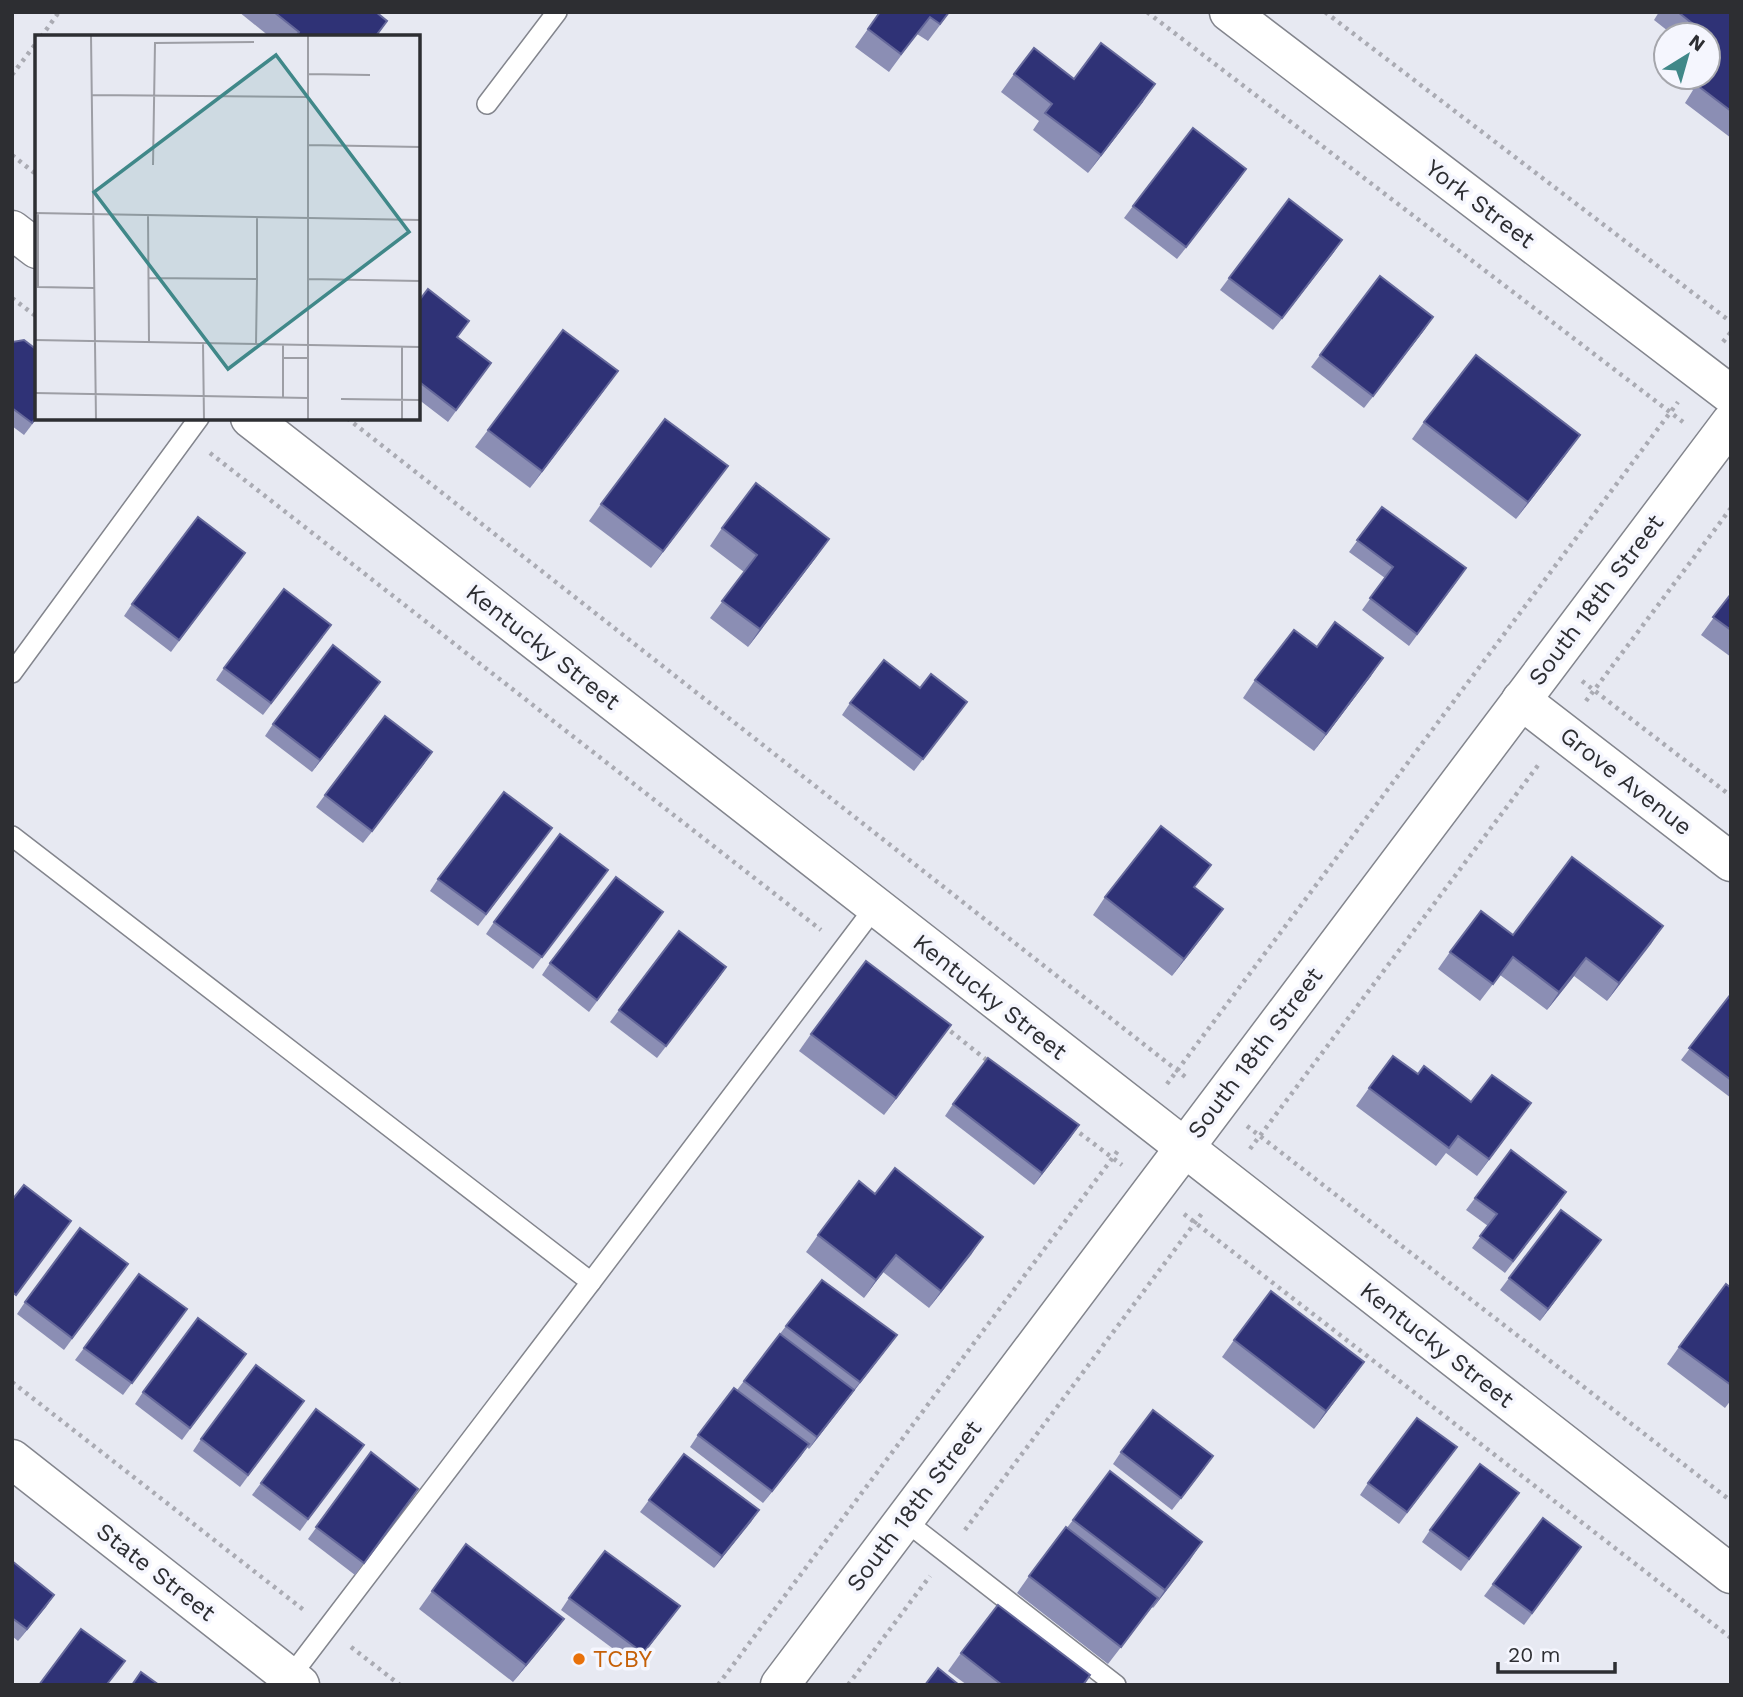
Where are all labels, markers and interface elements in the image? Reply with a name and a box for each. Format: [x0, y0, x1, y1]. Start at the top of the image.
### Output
north arrow [1652, 21, 1722, 91]
text: N [1684, 29, 1709, 56]
inset map [35, 35, 420, 420]
street label: York Street [1420, 154, 1540, 254]
street label: South 18th Street [1523, 509, 1669, 691]
street label: Kentucky Street [461, 578, 625, 716]
street label: Grove Avenue [1554, 721, 1698, 841]
street label: Kentucky Street [908, 928, 1072, 1066]
street label: South 18th Street [1182, 962, 1328, 1144]
street label: Kentucky Street [1355, 1276, 1519, 1414]
street label: South 18th Street [841, 1415, 987, 1597]
street label: State Street [91, 1517, 221, 1627]
scale bar [1498, 1630, 1615, 1674]
text: 20 m [1508, 1642, 1560, 1667]
place label: TCBY [593, 1645, 653, 1673]
marker: TCBY [571, 1651, 587, 1667]

